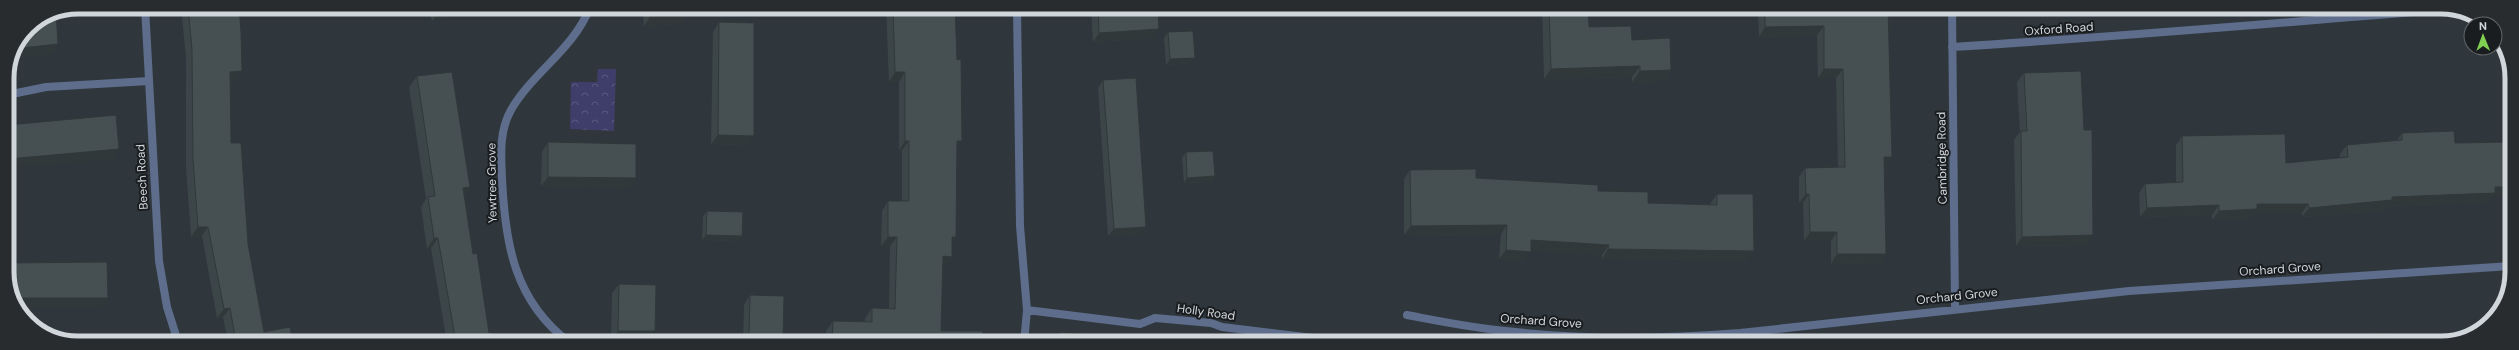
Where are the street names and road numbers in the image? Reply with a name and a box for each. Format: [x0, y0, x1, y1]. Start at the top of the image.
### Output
street label: Oxford Road [2024, 19, 2094, 39]
street label: Cambridge Road [1933, 112, 1951, 204]
street label: Yewtree Grove [483, 143, 501, 223]
street label: Beech Road [132, 144, 152, 210]
street label: Orchard Grove [2239, 258, 2321, 280]
street label: Orchard Grove [1916, 284, 1999, 308]
street label: Holly Road [1176, 300, 1236, 324]
street label: Orchard Grove [1500, 310, 1582, 332]

